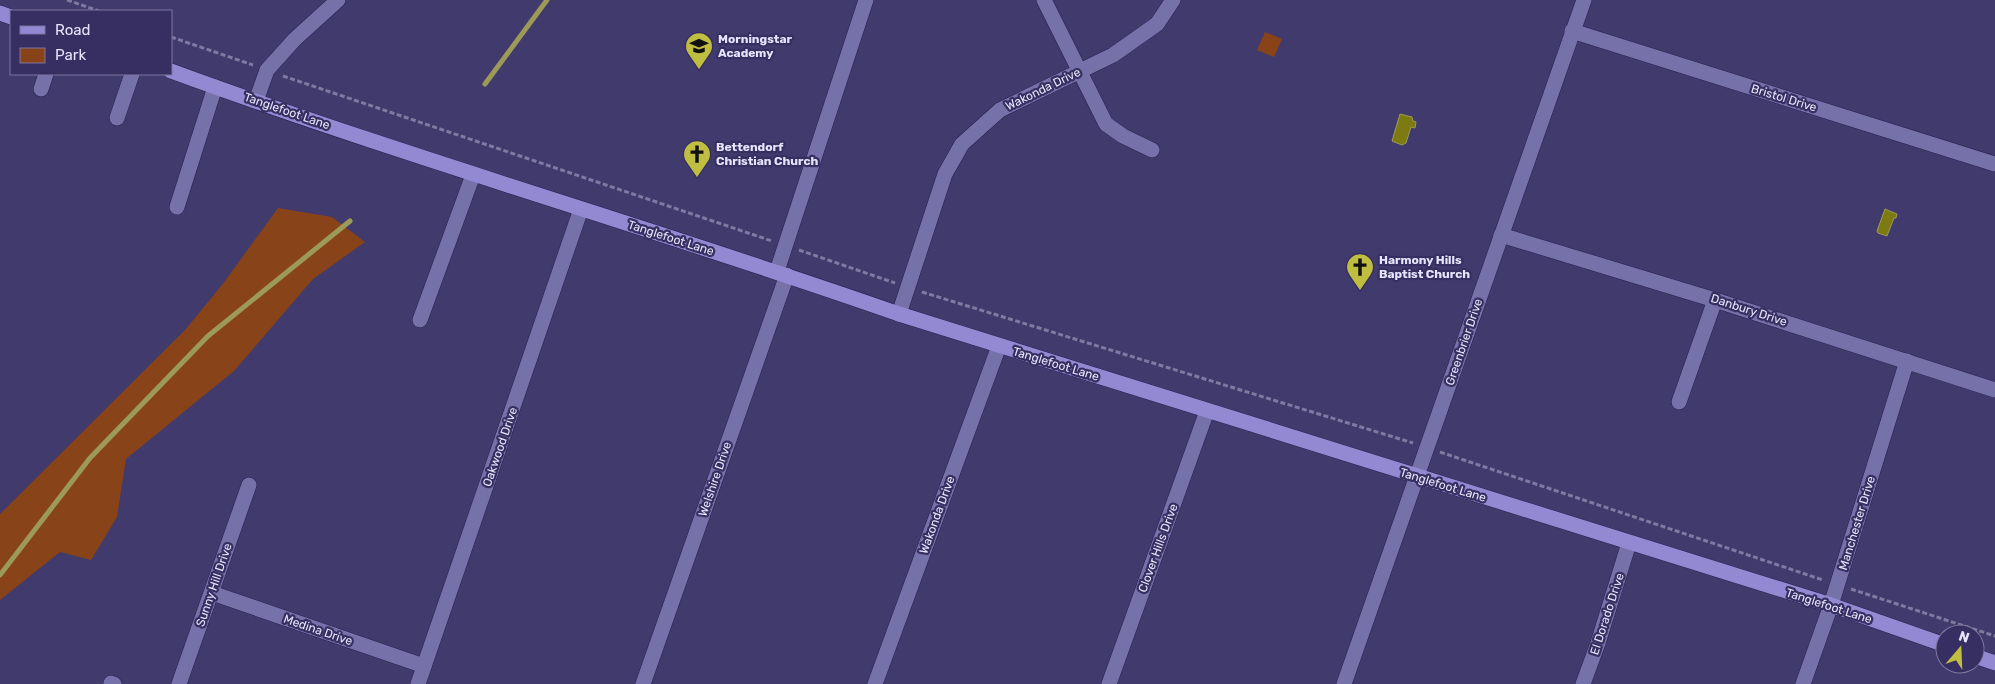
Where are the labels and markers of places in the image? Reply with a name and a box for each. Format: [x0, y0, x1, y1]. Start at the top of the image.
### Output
school or university icon: Morningstar Academy [684, 31, 714, 70]
place label: Morningstar Academy [718, 32, 792, 60]
church icon: Bettendorf Christian Church [682, 139, 712, 178]
place label: Bettendorf Christian Church [716, 140, 818, 168]
church icon: Harmony Hills Baptist Church [1345, 252, 1375, 291]
place label: Harmony Hills Baptist Church [1379, 253, 1470, 281]

